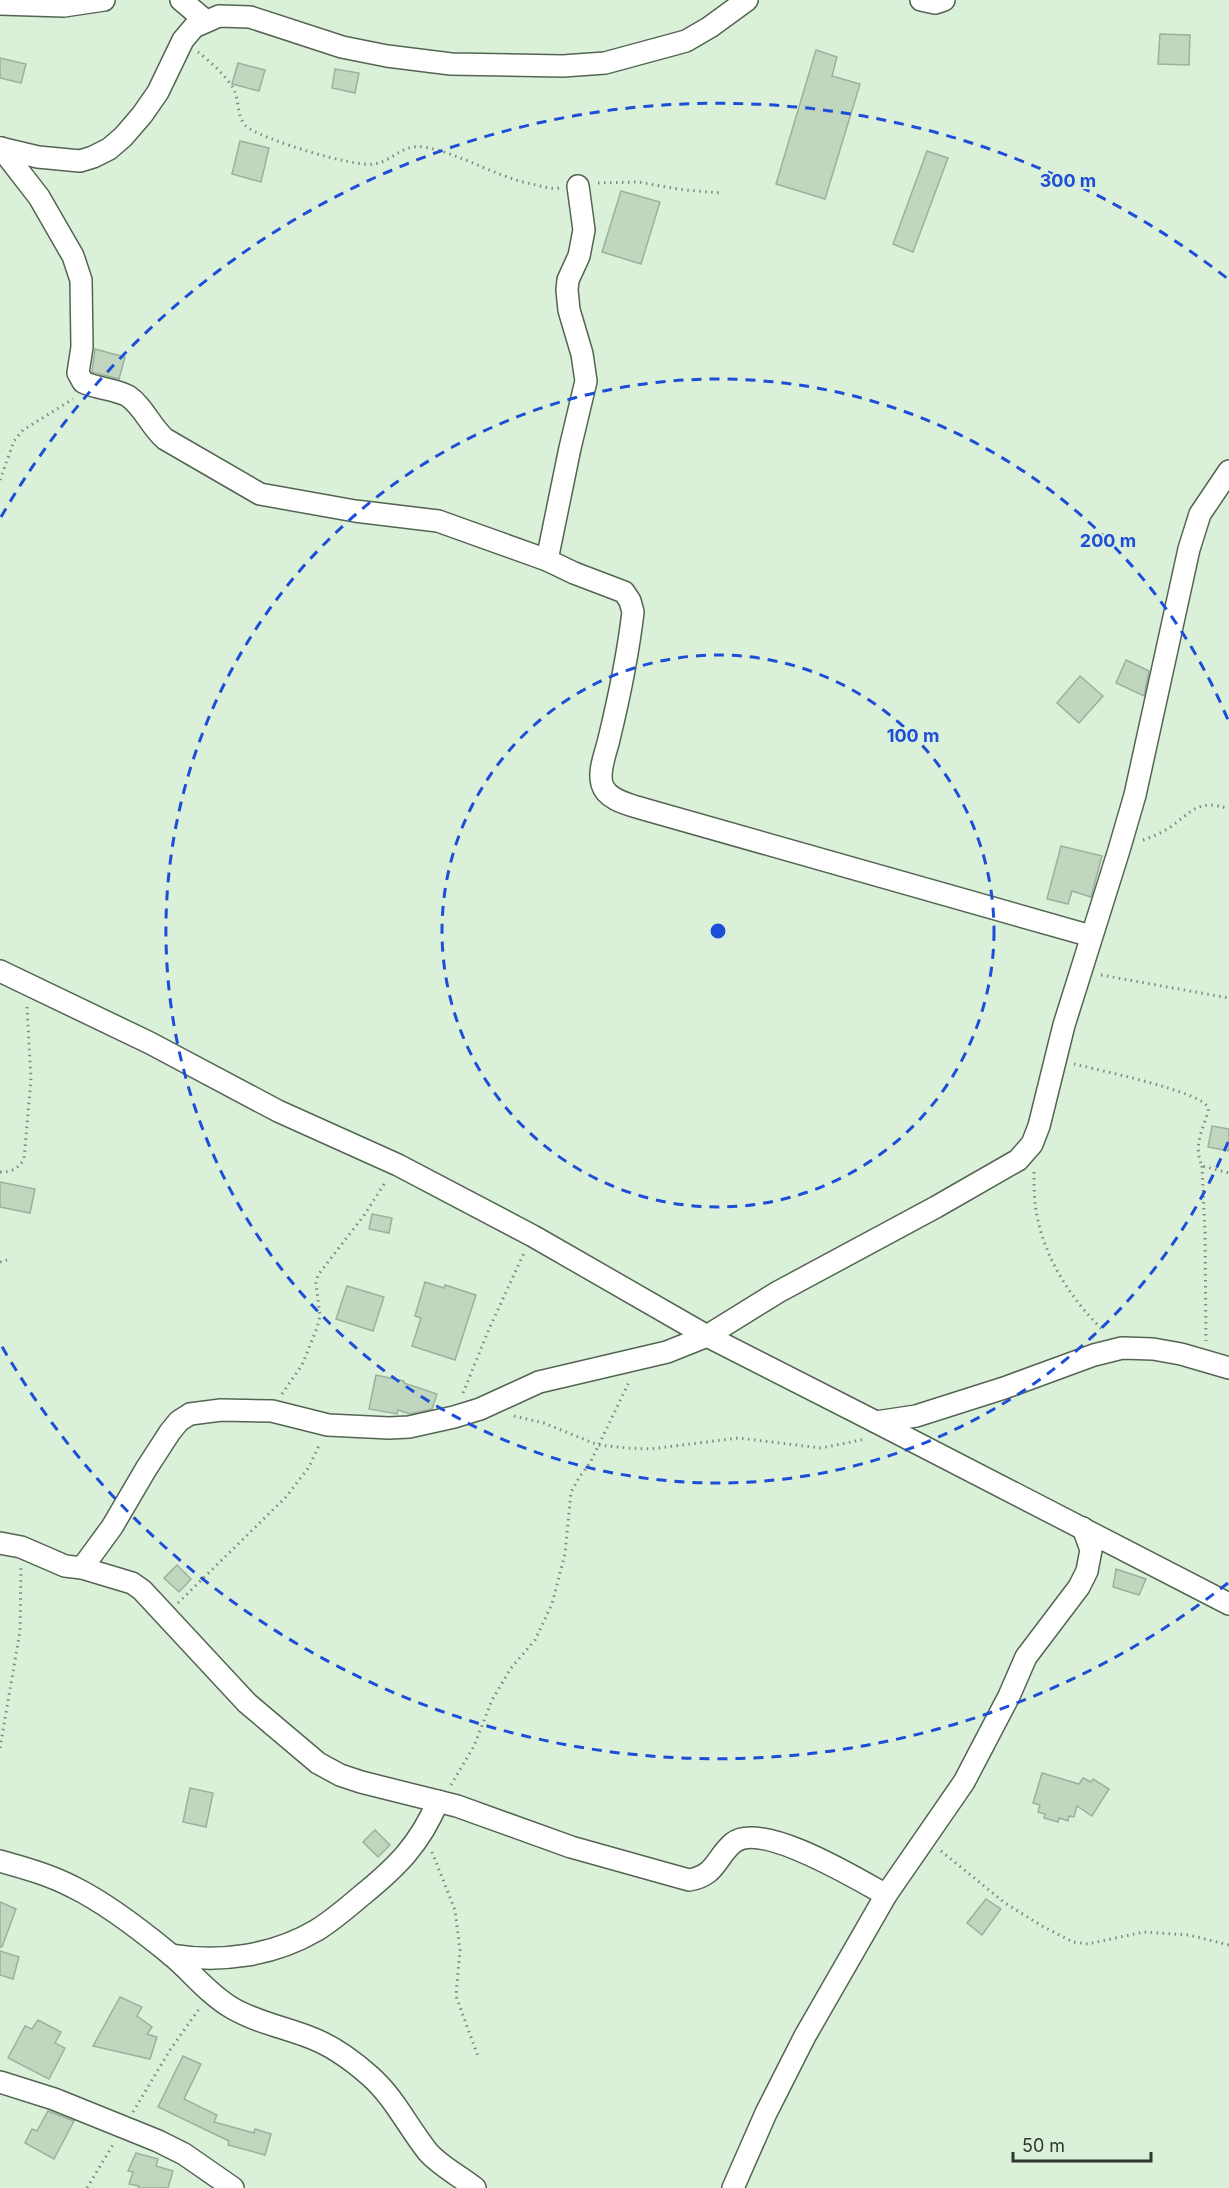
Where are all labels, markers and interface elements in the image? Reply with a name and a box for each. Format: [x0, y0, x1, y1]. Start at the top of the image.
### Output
text: 300 m [1040, 170, 1096, 191]
text: 200 m [1080, 530, 1136, 551]
text: 100 m [887, 725, 939, 746]
centre of rings [708, 921, 728, 941]
scale bar [1013, 2125, 1151, 2163]
text: 50 m [1022, 2135, 1065, 2156]

